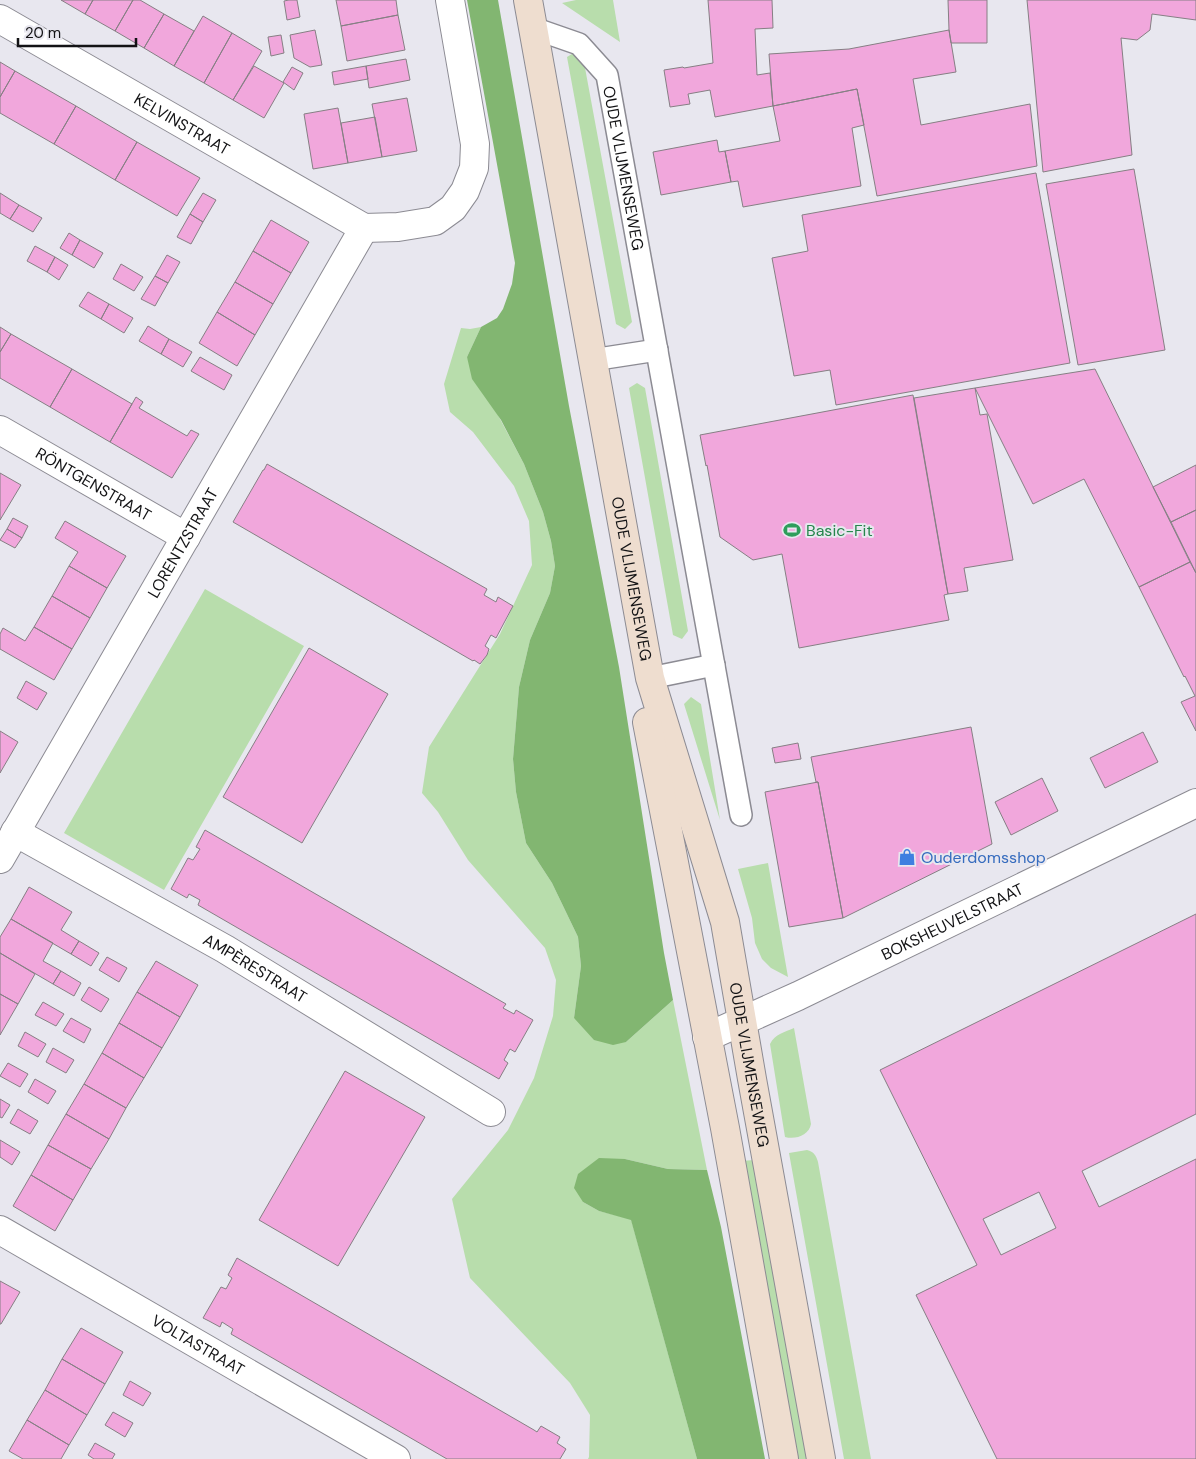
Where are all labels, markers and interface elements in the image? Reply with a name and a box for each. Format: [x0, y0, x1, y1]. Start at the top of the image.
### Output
scale bar [18, 15, 135, 47]
text: 20 m [25, 23, 61, 43]
street label: OUDE VLIJMENSEWEG [598, 84, 649, 252]
street label: KELVINSTRAAT [130, 88, 233, 160]
street label: RÖNTGENSTRAAT [32, 443, 155, 526]
street label: LORENTZSTRAAT [143, 484, 223, 602]
street label: OUDE VLIJMENSEWEG [607, 495, 657, 663]
sports icon: Basic-Fit [782, 520, 802, 540]
place label: Basic-Fit [806, 520, 873, 541]
shop icon: Ouderdomsshop [897, 847, 917, 867]
place label: Ouderdomsshop [921, 847, 1046, 868]
street label: BOKSHEUVELSTRAAT [878, 878, 1027, 965]
street label: AMPÈRESTRAAT [199, 929, 311, 1008]
street label: OUDE VLIJMENSEWEG [725, 981, 774, 1149]
street label: VOLTASTRAAT [148, 1310, 248, 1380]

